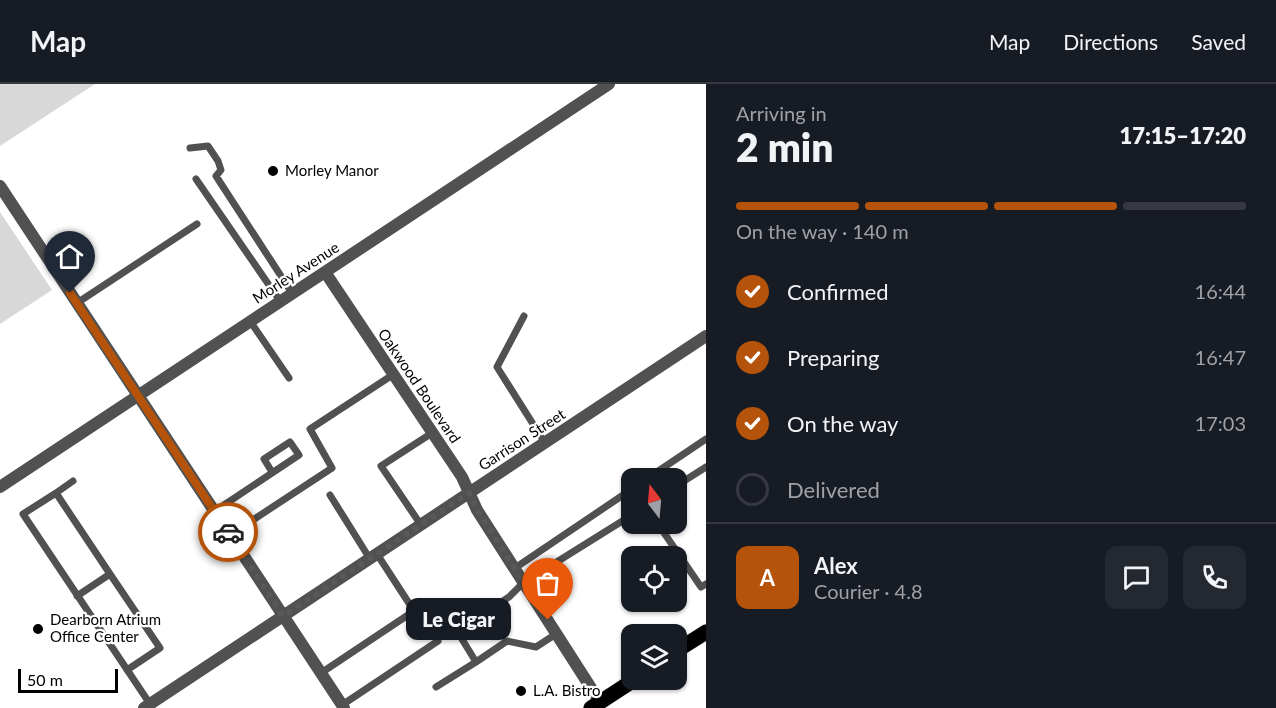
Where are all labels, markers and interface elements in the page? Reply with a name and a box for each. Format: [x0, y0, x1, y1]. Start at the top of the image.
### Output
text: Map [30, 24, 86, 58]
text: Map [989, 29, 1030, 54]
text: Directions [1063, 29, 1158, 54]
text: Saved [1191, 29, 1246, 54]
text: Arriving in [736, 101, 827, 125]
text: 17:15–17:20 [1120, 122, 1246, 149]
text: 2 min [736, 124, 833, 170]
place label: Morley Manor [285, 161, 379, 179]
marker: Morley Manor [266, 164, 280, 178]
text: On the way · 140 m [736, 219, 909, 243]
pin [44, 231, 95, 293]
street label: Morley Avenue [249, 238, 342, 307]
icon: home [53, 240, 86, 273]
icon: check [736, 275, 769, 308]
text: Confirmed [787, 278, 889, 305]
text: 16:44 [1195, 279, 1246, 303]
street label: Oakwood Boulevard [375, 325, 465, 446]
icon: check [736, 341, 769, 374]
text: Preparing [787, 344, 879, 371]
text: 16:47 [1195, 345, 1246, 369]
street label: Garrison Street [475, 404, 569, 474]
icon: check [736, 407, 769, 440]
text: On the way [787, 410, 898, 437]
text: 17:03 [1195, 411, 1246, 435]
north arrow [621, 468, 687, 534]
map controls [621, 468, 687, 690]
text: Delivered [787, 476, 880, 503]
courier [198, 502, 258, 562]
icon: car [212, 516, 245, 549]
button: locate [621, 546, 687, 612]
button: chat [1105, 546, 1168, 609]
button: phone [1183, 546, 1246, 609]
text: Alex [814, 552, 858, 579]
pin [522, 558, 573, 620]
text: A [760, 564, 775, 591]
icon: bag [531, 567, 564, 600]
text: Courier · 4.8 [814, 579, 923, 603]
callout: Le Cigar [407, 599, 512, 641]
text: Le Cigar [422, 607, 495, 631]
place label: Dearborn Atrium Office Center [50, 610, 161, 645]
marker: Dearborn Atrium Office Center [31, 622, 45, 636]
button: layers [621, 624, 687, 690]
scale bar [18, 666, 118, 694]
text: 50 m [27, 670, 63, 689]
place label: L.A. Bistro [533, 681, 600, 699]
marker: L.A. Bistro [514, 684, 528, 698]

